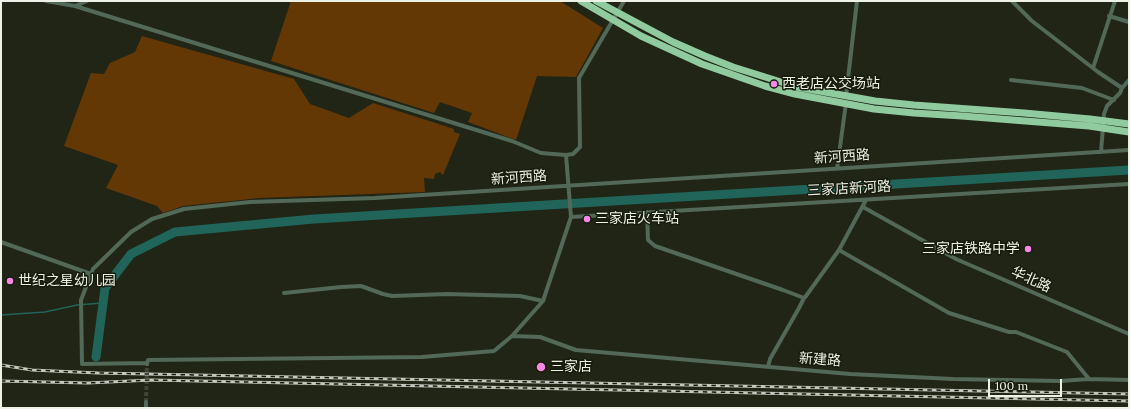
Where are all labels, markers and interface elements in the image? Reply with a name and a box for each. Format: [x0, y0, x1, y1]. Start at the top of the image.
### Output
place label: 西老店公交场站 [782, 76, 880, 92]
marker: 西老店公交场站 [769, 79, 779, 89]
street label: 新河西路 [813, 147, 871, 167]
street label: 新河西路 [490, 168, 548, 188]
street label: 三家店新河路 [807, 178, 891, 200]
place label: 三家店火车站 [595, 211, 679, 227]
marker: 三家店火车站 [582, 214, 592, 224]
place label: 三家店铁路中学 [922, 241, 1020, 257]
marker: 三家店铁路中学 [1023, 244, 1033, 254]
street label: 华北路 [1008, 264, 1054, 296]
place label: 世纪之星幼儿园 [18, 273, 116, 289]
marker: 世纪之星幼儿园 [5, 276, 15, 286]
street label: 新建路 [798, 350, 842, 370]
place label: 三家店 [550, 359, 592, 375]
marker: 三家店 [535, 361, 547, 373]
scale bar [990, 371, 1064, 397]
text: 100 m [995, 378, 1028, 393]

